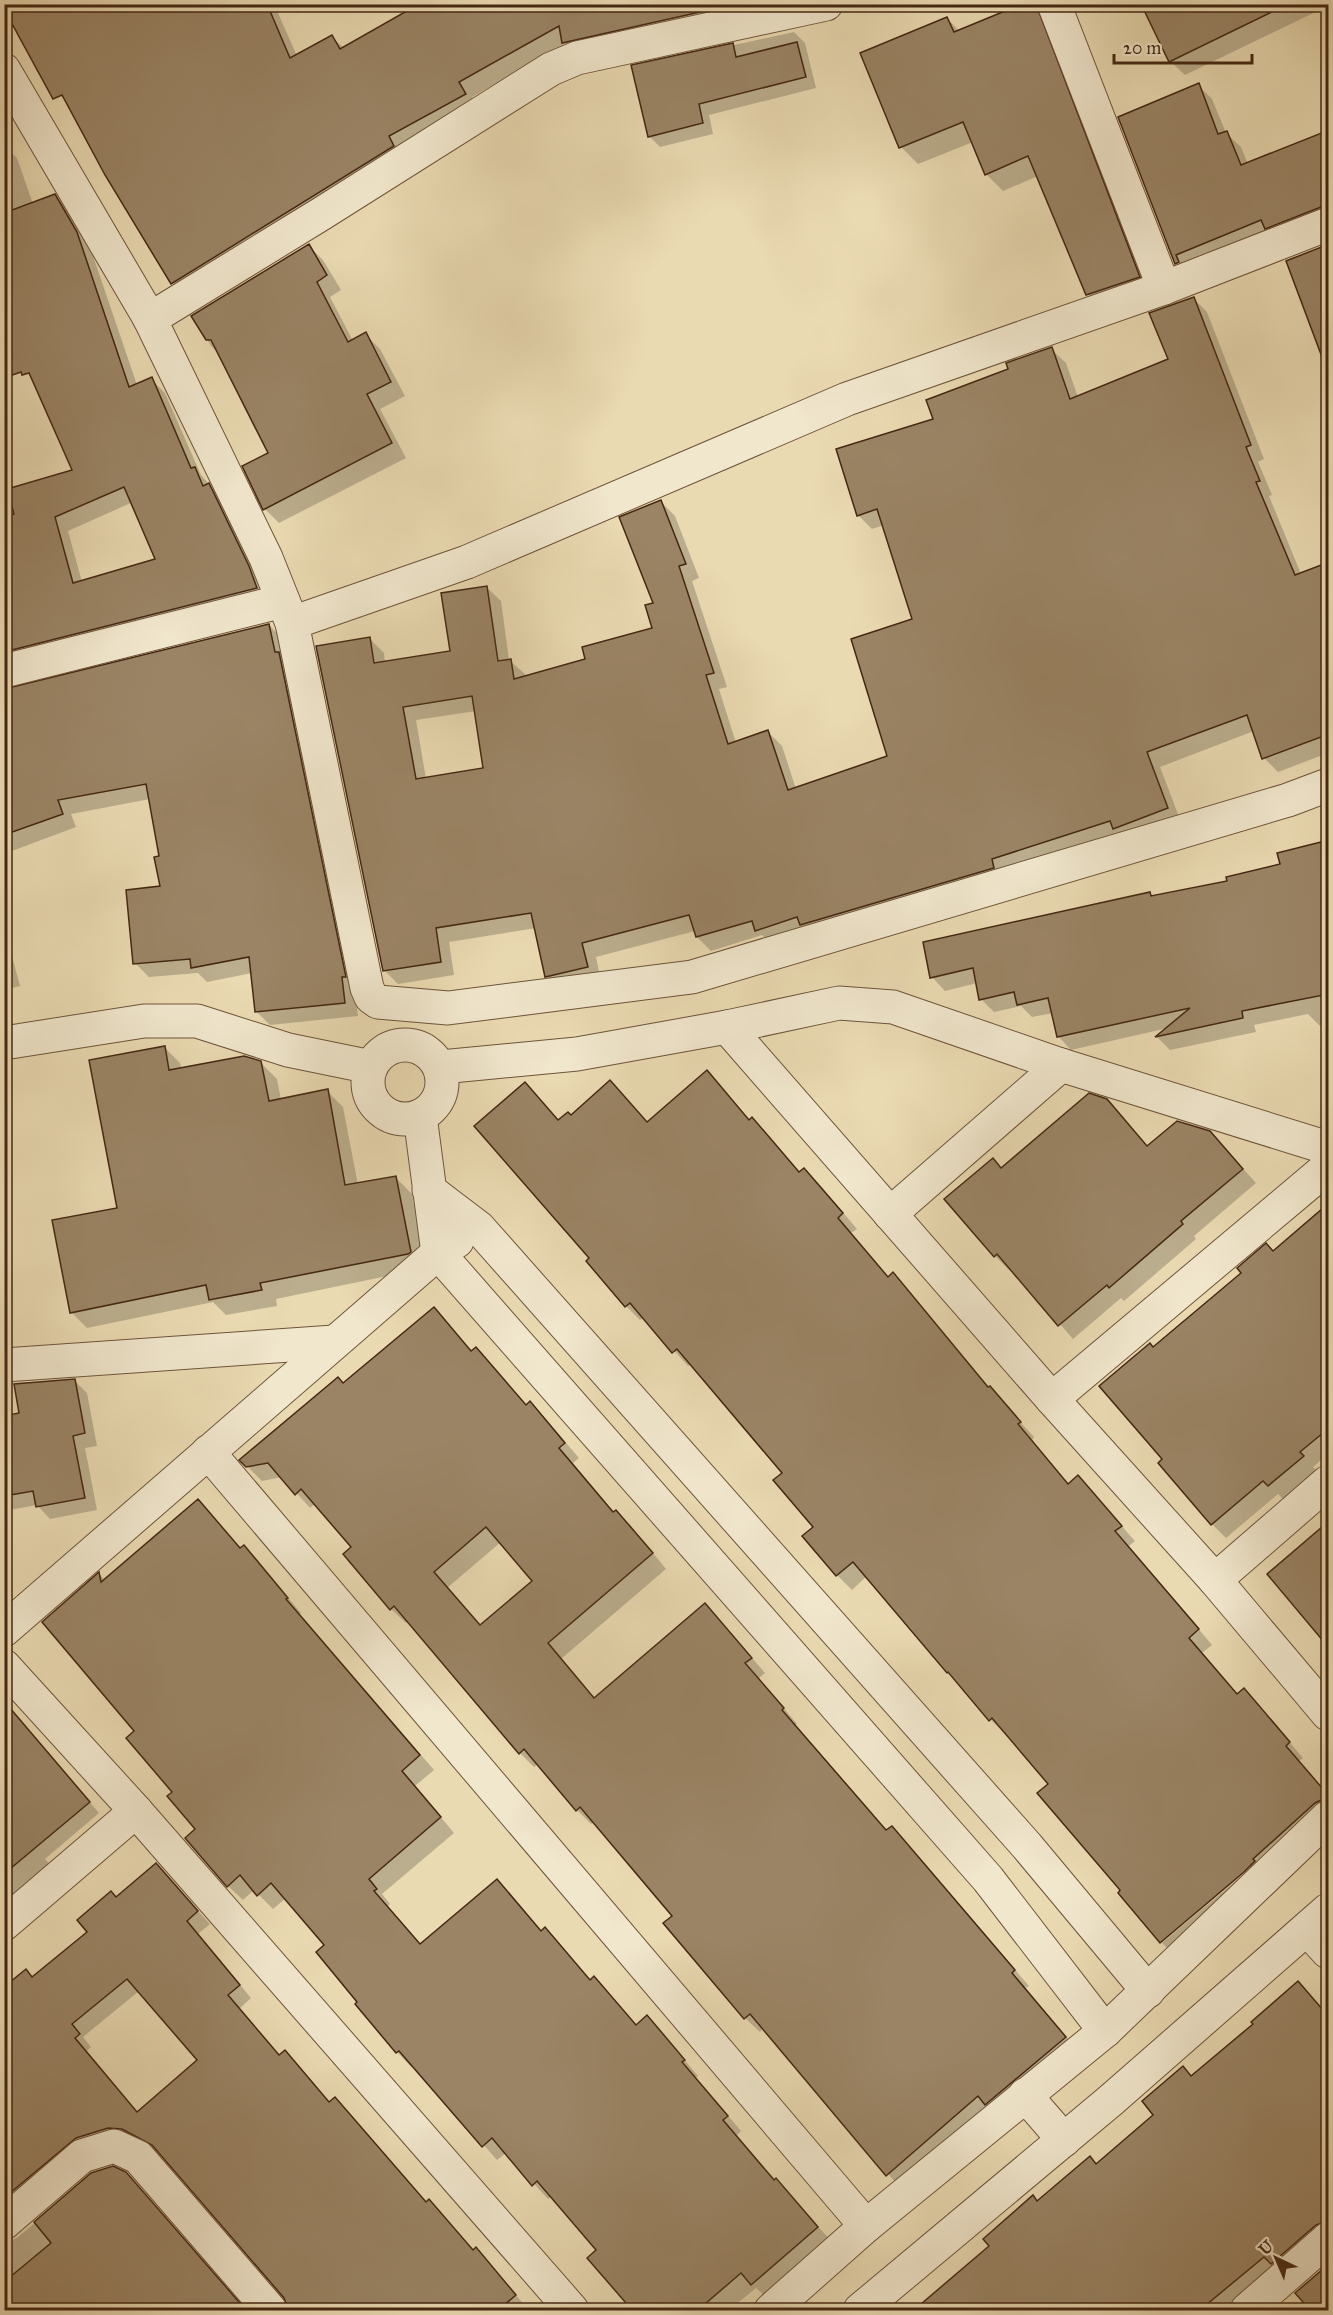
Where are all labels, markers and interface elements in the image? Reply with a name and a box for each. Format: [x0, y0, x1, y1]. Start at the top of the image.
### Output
scale bar [1114, 27, 1252, 65]
text: 20 m [1123, 37, 1161, 59]
north arrow [1246, 2228, 1306, 2288]
text: U [1255, 2236, 1277, 2259]

